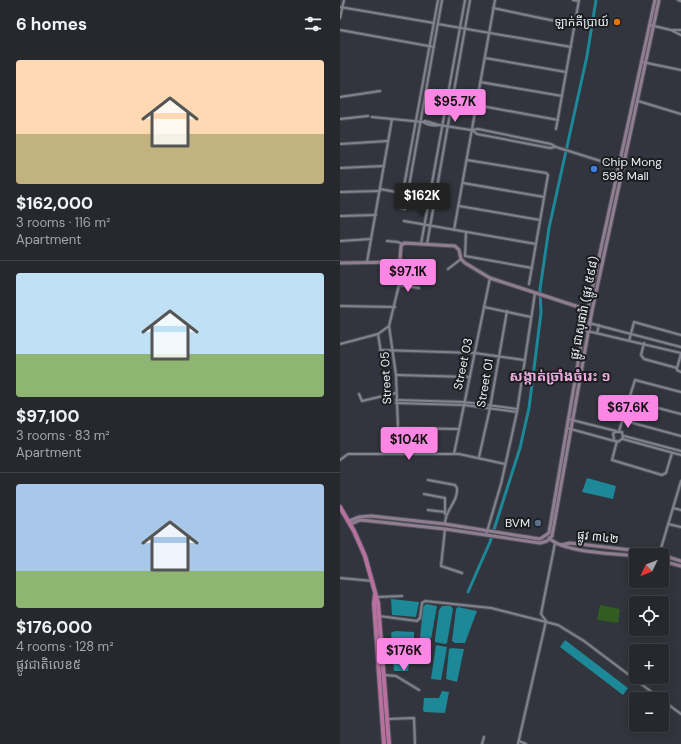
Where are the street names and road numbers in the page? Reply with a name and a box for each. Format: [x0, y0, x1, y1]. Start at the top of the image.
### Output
street label: ផ្លូវ ជាសុផារ៉ា (ផ្លូវ ៥៩៨) [566, 255, 604, 362]
street label: Street 03 [450, 337, 476, 391]
street label: Street 05 [377, 351, 395, 405]
street label: Street 01 [473, 357, 497, 409]
street label: ផ្លូវ ៣៤២ [576, 527, 620, 550]

